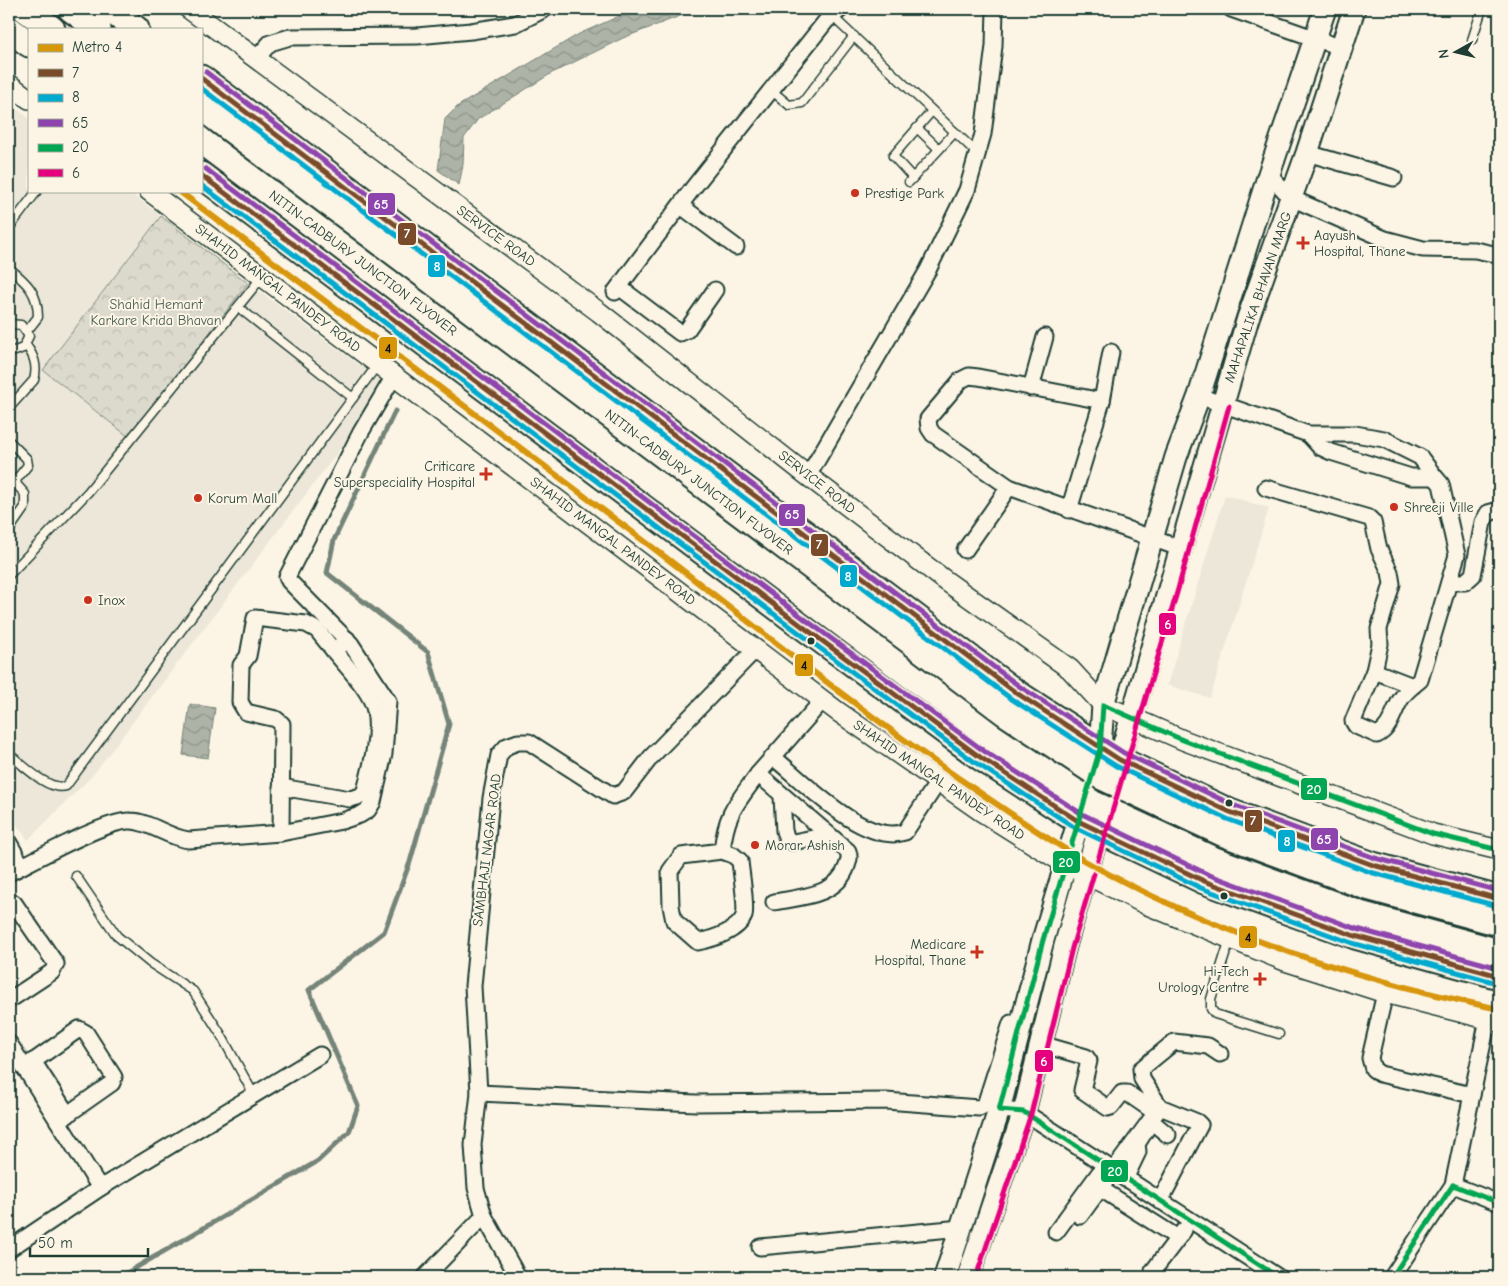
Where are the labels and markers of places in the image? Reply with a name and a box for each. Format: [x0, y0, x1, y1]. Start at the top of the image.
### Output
place label: Prestige Park [865, 185, 944, 202]
marker: Prestige Park [849, 187, 861, 199]
place label: Aayush Hospital, Thane [1314, 227, 1406, 260]
marker: Aayush Hospital, Thane [1296, 236, 1310, 250]
place label: Criticare Superspeciality Hospital [334, 458, 475, 491]
marker: Criticare Superspeciality Hospital [479, 467, 493, 481]
place label: Korum Mall [208, 490, 277, 507]
marker: Korum Mall [192, 492, 204, 504]
place label: Shreeji Ville [1404, 499, 1474, 516]
marker: Shreeji Ville [1388, 501, 1400, 513]
place label: Inox [98, 592, 125, 609]
marker: Inox [82, 594, 94, 606]
unlabelled marker [806, 636, 816, 646]
unlabelled marker [1224, 798, 1234, 808]
place label: Morar Ashish [765, 837, 845, 854]
marker: Morar Ashish [749, 839, 761, 851]
unlabelled marker [1219, 891, 1229, 901]
place label: Medicare Hospital, Thane [874, 936, 966, 969]
marker: Medicare Hospital, Thane [970, 945, 984, 959]
place label: Hi-Tech Urology Centre [1158, 963, 1249, 996]
marker: Hi-Tech Urology Centre [1253, 972, 1267, 986]

